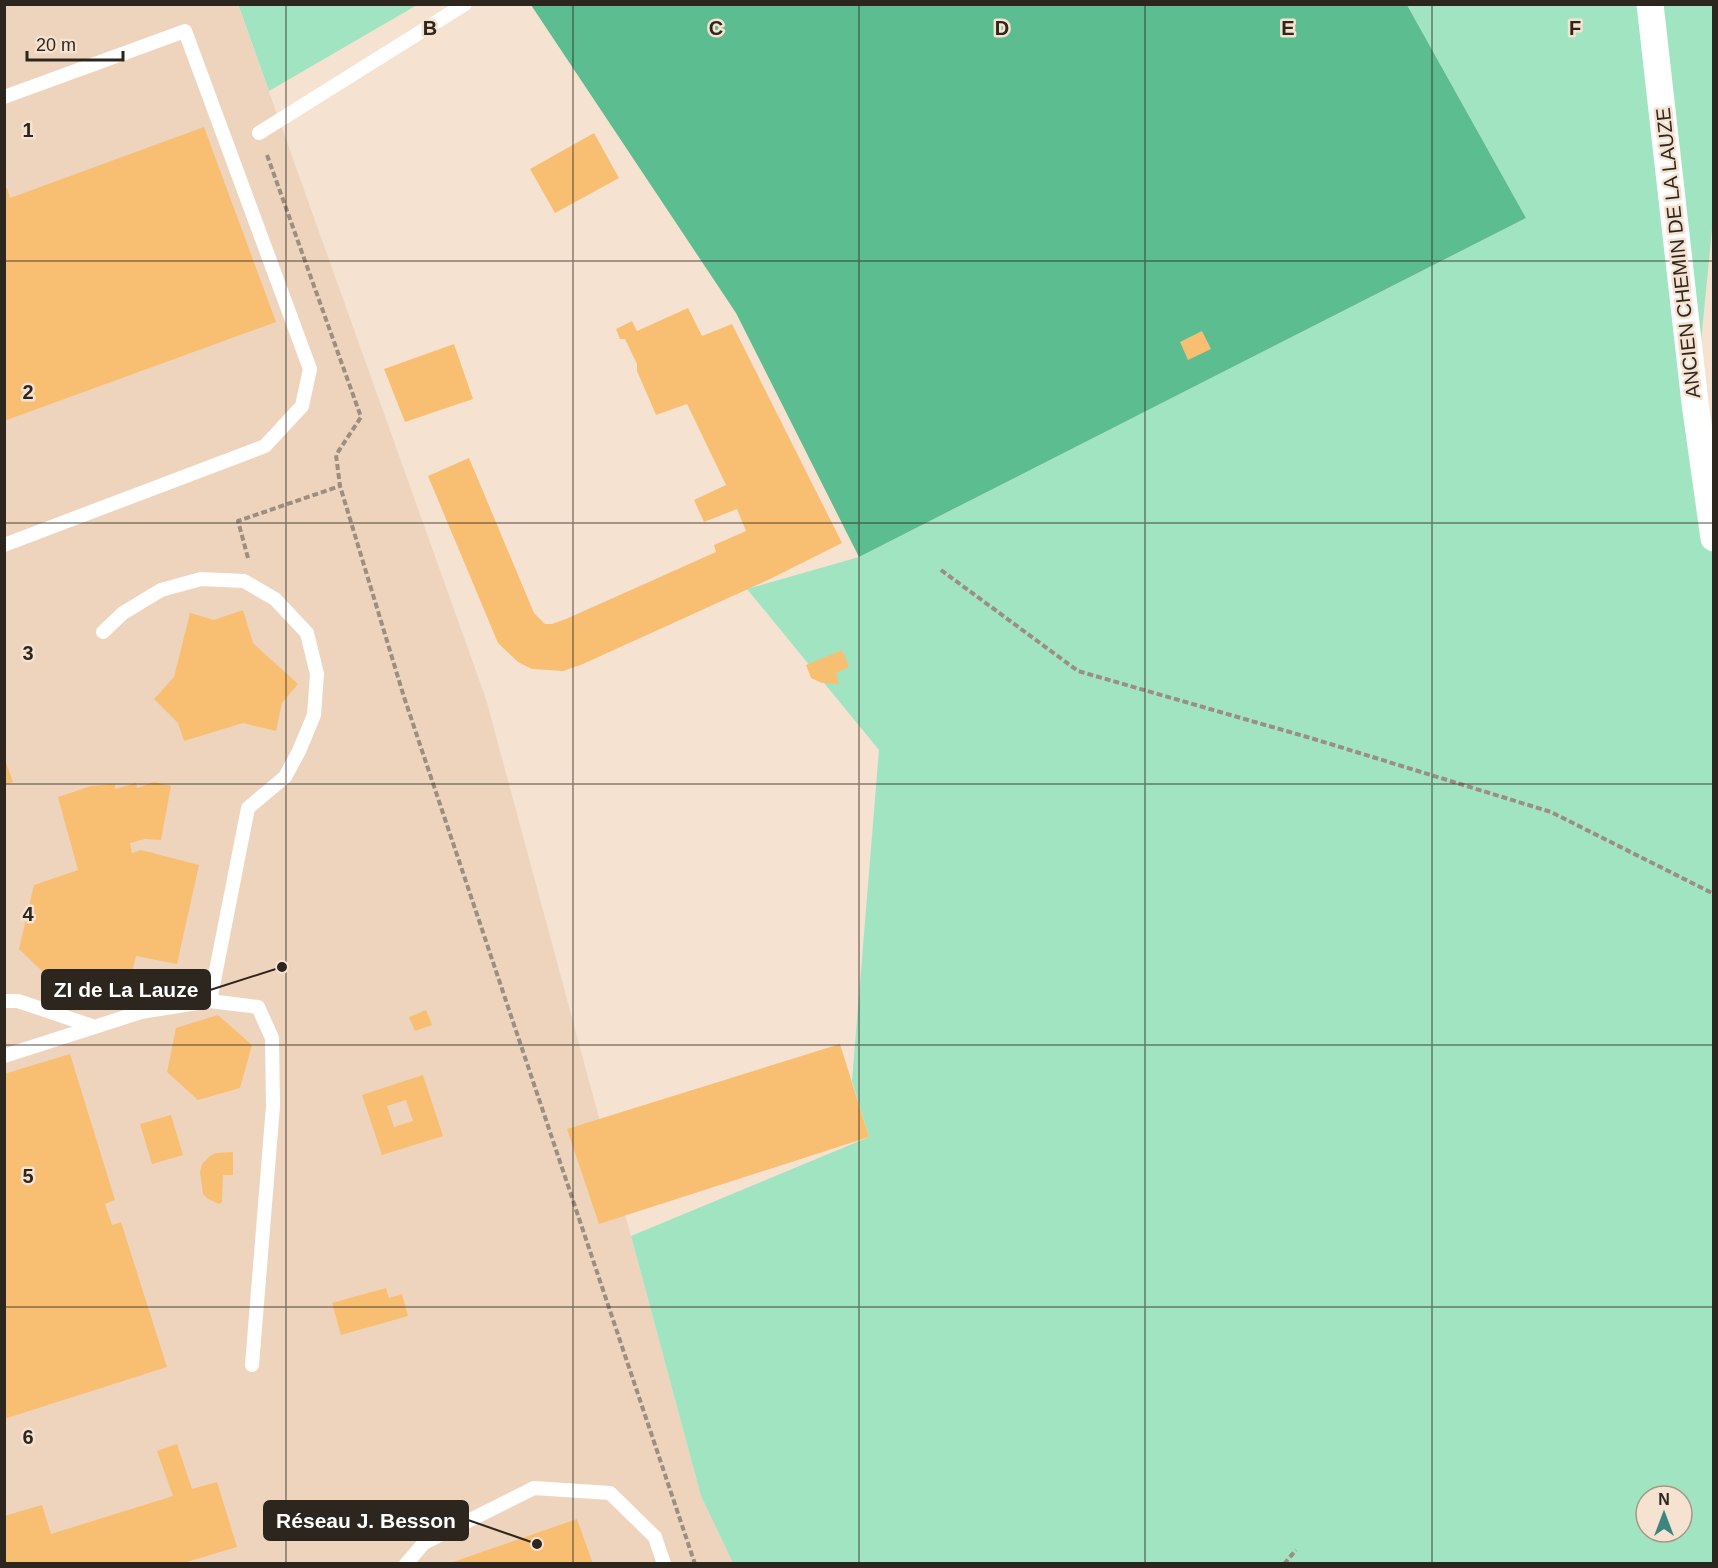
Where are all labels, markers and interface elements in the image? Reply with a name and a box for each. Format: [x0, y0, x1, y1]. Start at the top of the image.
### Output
text: B [423, 17, 437, 39]
text: C [709, 17, 723, 39]
text: D [995, 17, 1009, 39]
text: E [1281, 17, 1295, 39]
text: F [1569, 17, 1581, 39]
scale bar [27, 24, 123, 62]
text: 20 m [36, 35, 76, 55]
street label: ANCIEN CHEMIN DE LA LAUZE [1652, 107, 1704, 399]
text: 1 [22, 119, 34, 141]
text: 2 [22, 381, 34, 403]
text: 3 [22, 642, 34, 664]
text: 4 [22, 903, 34, 925]
callout: ZI de La Lauze [42, 970, 210, 1009]
text: ZI de La Lauze [54, 978, 198, 1001]
text: 5 [22, 1165, 34, 1187]
text: 6 [22, 1426, 34, 1448]
north arrow [1634, 1484, 1694, 1544]
text: N [1658, 1491, 1670, 1508]
callout: Réseau J. Besson [264, 1501, 468, 1540]
text: Réseau J. Besson [276, 1509, 456, 1532]

